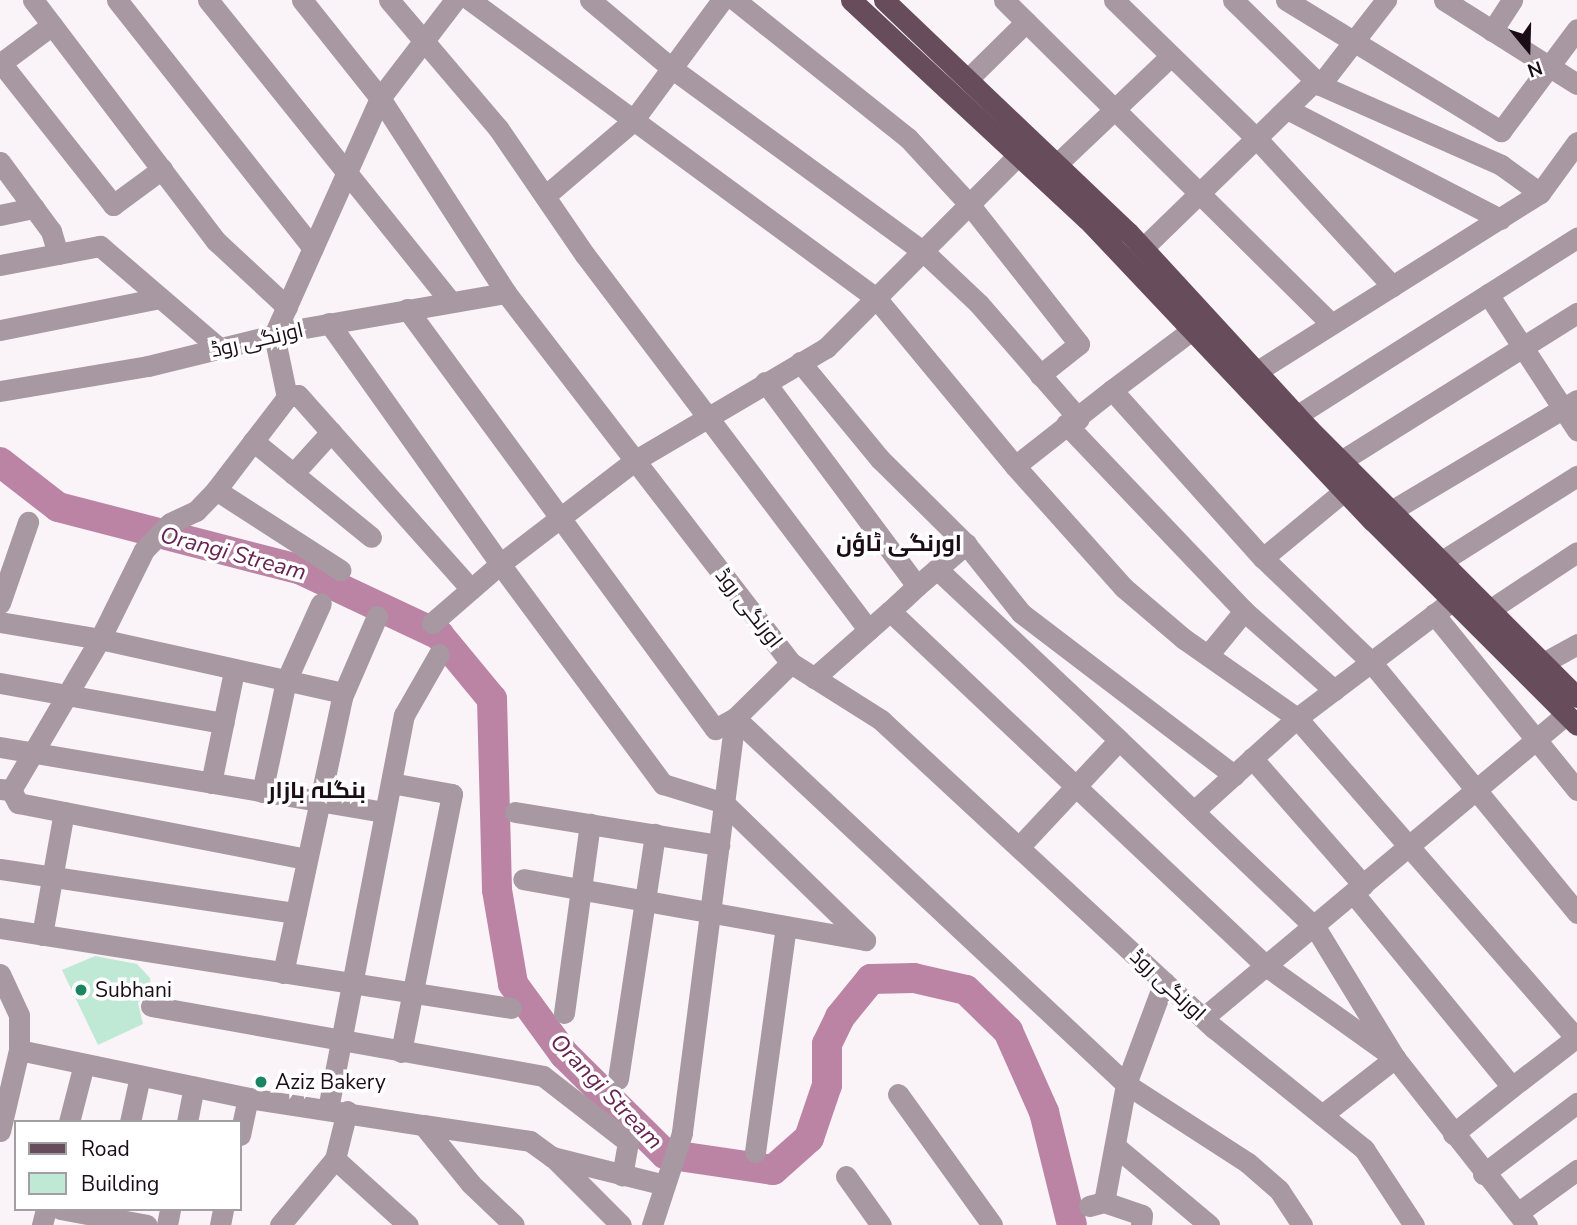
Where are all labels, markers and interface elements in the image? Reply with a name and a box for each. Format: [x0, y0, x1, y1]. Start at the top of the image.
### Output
north arrow [1493, 14, 1563, 84]
text: N [1524, 54, 1546, 83]
street label: اورنگی روڈ [208, 317, 306, 363]
water label: Orangi Stream [157, 521, 309, 587]
district label: اورنگی ٹاؤن [836, 530, 962, 558]
street label: اورنگی روڈ [710, 563, 788, 653]
district label: بنگلہ بازار [268, 777, 366, 805]
street label: اورنگی روڈ [1125, 944, 1211, 1026]
place label: Subhani [95, 977, 172, 1003]
marker: Subhani [73, 982, 89, 998]
water label: Orangi Stream [544, 1028, 668, 1156]
place label: Aziz Bakery [275, 1069, 386, 1095]
marker: Aziz Bakery [253, 1074, 269, 1090]
legend [14, 1120, 242, 1211]
text: Road [81, 1135, 130, 1163]
text: Building [81, 1170, 159, 1198]

